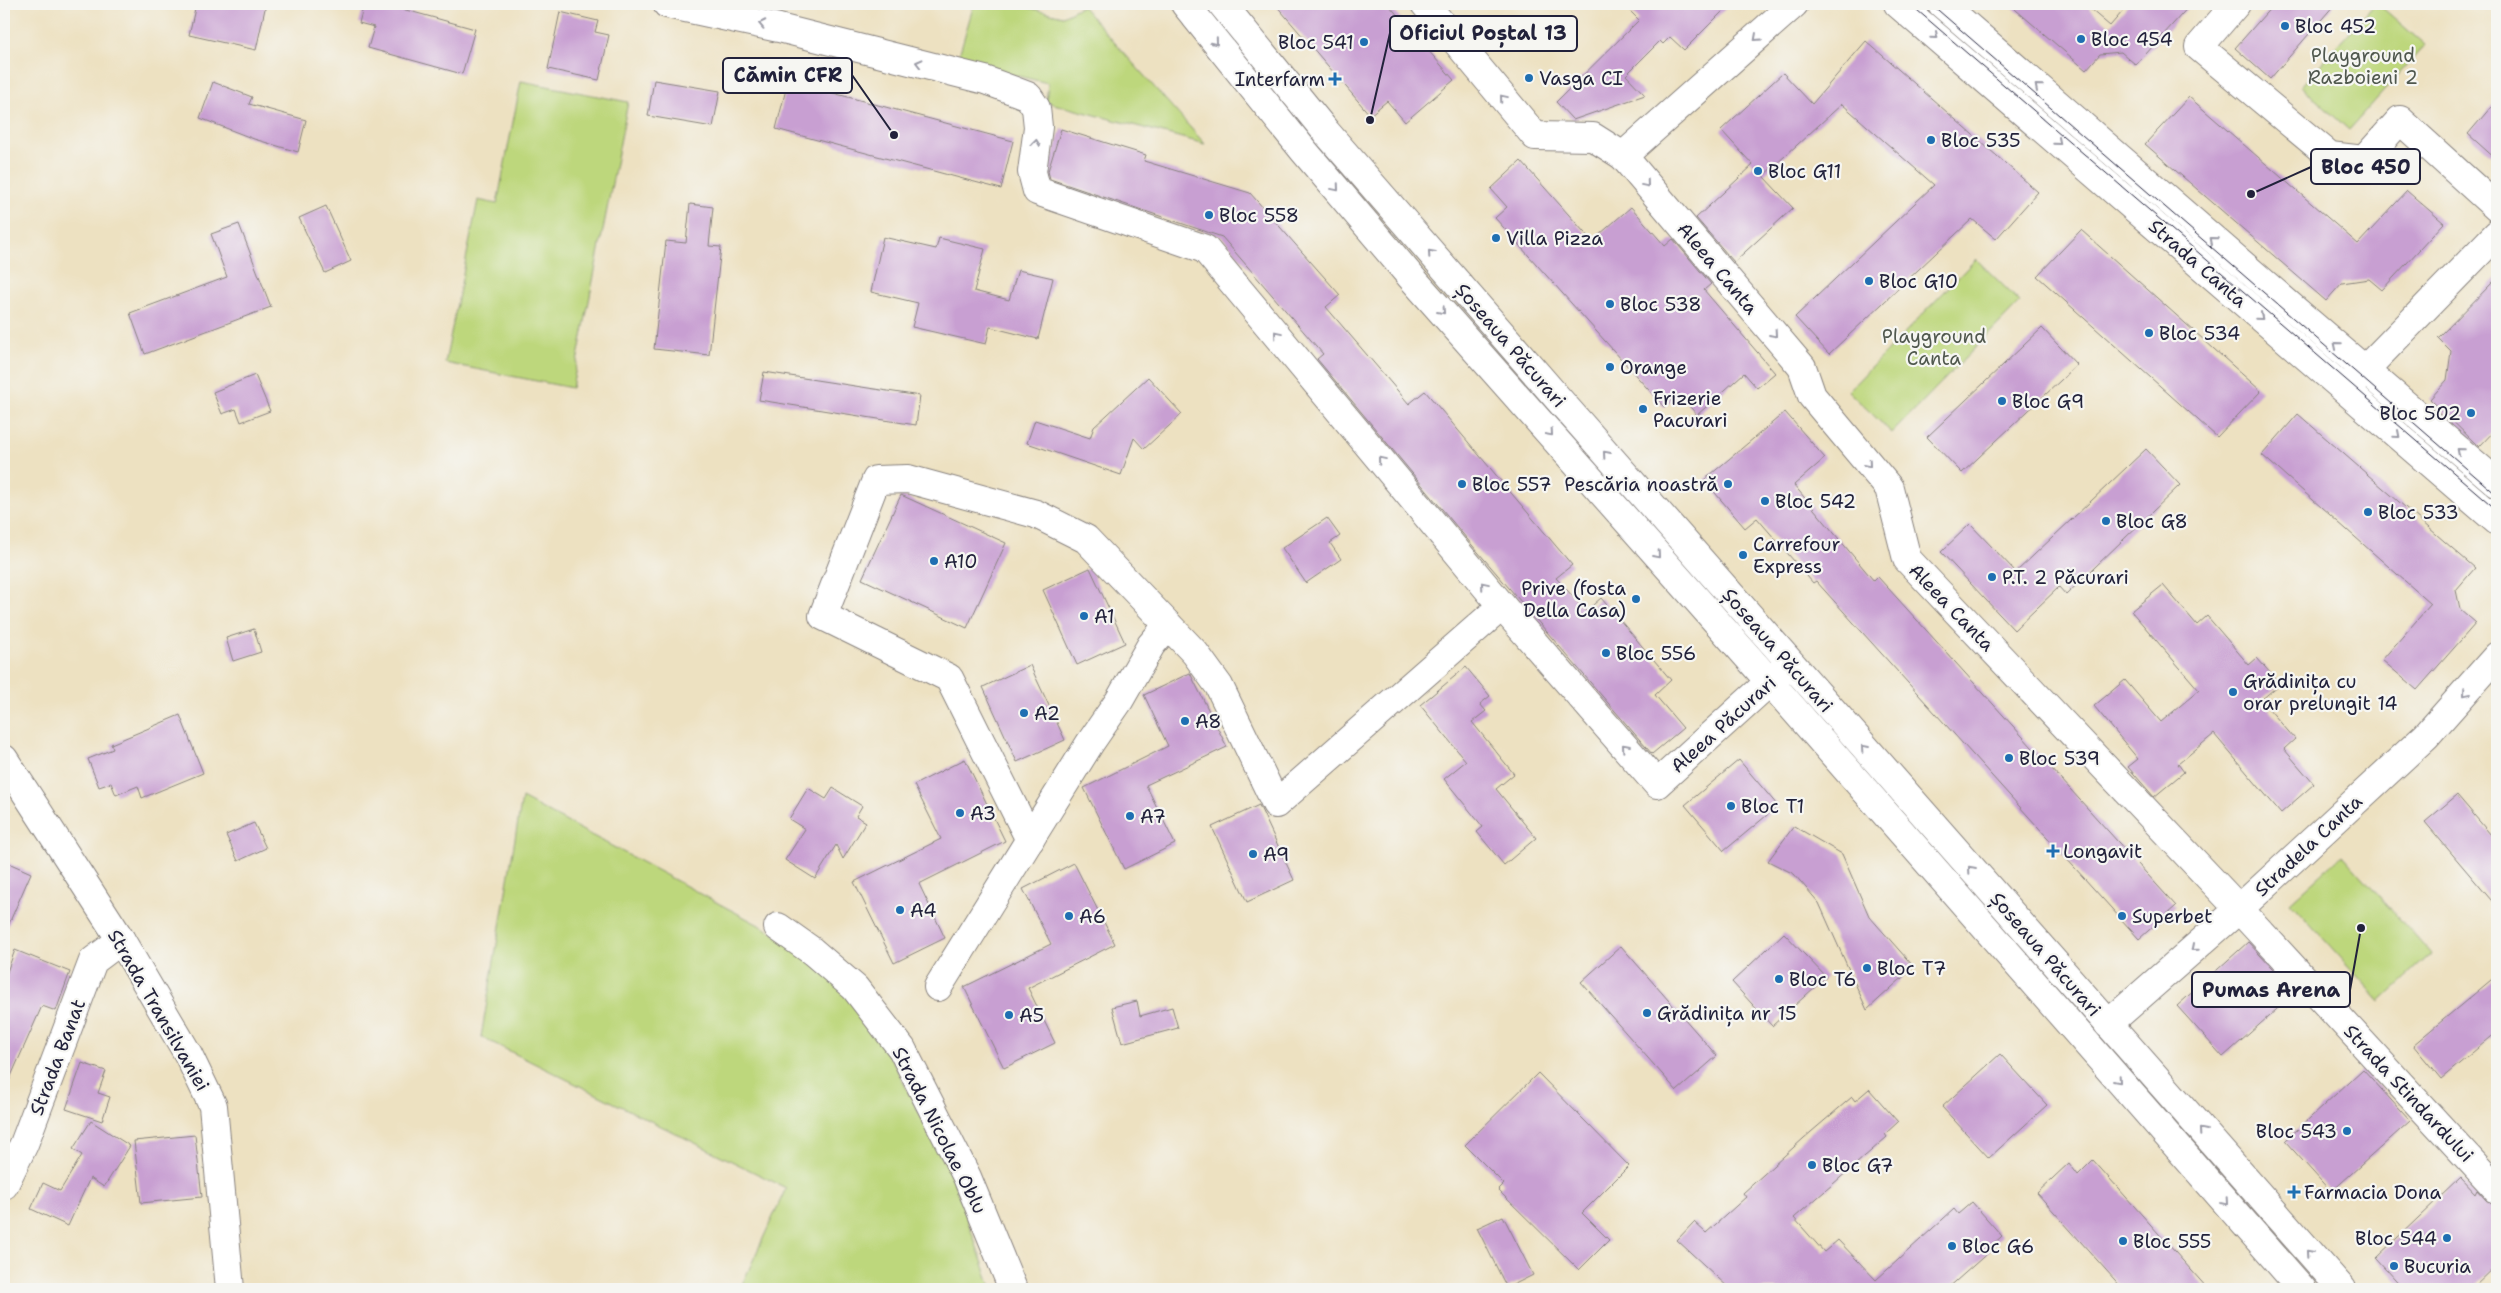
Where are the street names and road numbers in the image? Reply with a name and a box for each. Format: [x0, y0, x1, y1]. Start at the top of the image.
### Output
street label: Strada Canta [2143, 214, 2252, 313]
street label: Aleea Canta [1672, 217, 1764, 320]
street label: Șoseaua Păcurari [1449, 278, 1572, 413]
street label: Aleea Canta [1903, 558, 2000, 657]
street label: Șoseaua Păcurari [1716, 583, 1839, 718]
street label: Aleea Păcurari [1665, 670, 1781, 778]
street label: Stradela Canta [2249, 789, 2368, 902]
street label: Șoseaua Păcurari [1984, 887, 2107, 1022]
street label: Strada Transilvaniei [102, 925, 215, 1096]
street label: Strada Banat [24, 996, 91, 1119]
street label: Strada Stindardului [2338, 1019, 2479, 1168]
street label: Strada Nicolae Oblu [887, 1042, 993, 1218]

